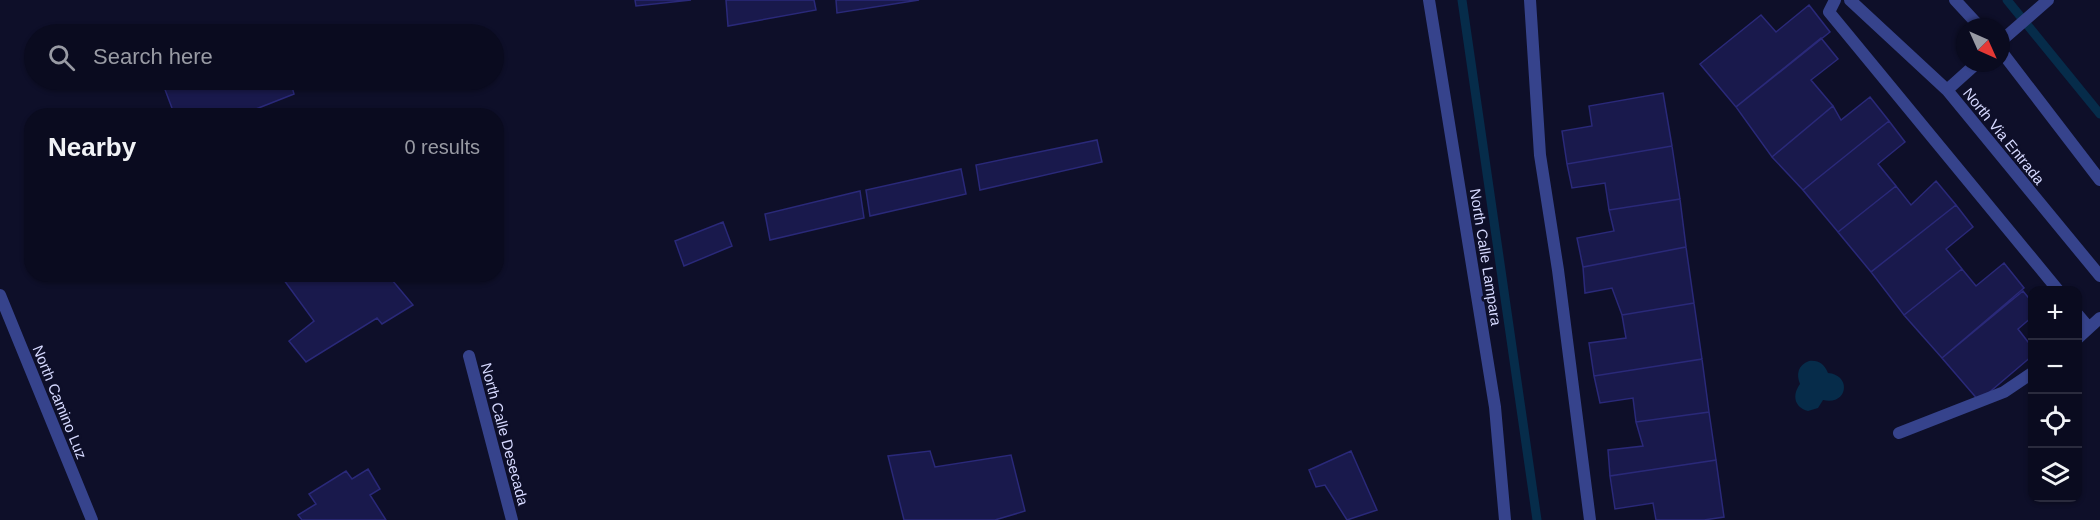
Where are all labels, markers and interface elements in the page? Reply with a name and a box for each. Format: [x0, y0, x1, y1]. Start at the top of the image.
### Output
north arrow [1956, 18, 2010, 72]
search box [24, 24, 504, 90]
icon: search [45, 41, 78, 74]
text: Search here [93, 44, 213, 69]
street label: North Via Entrada [1960, 84, 2048, 188]
text: Nearby [48, 132, 136, 162]
text: 0 results [404, 136, 480, 158]
street label: North Calle Lampara [1467, 187, 1505, 327]
map controls [2028, 286, 2082, 502]
button: + [2028, 286, 2082, 340]
button: − [2028, 340, 2082, 394]
street label: North Camino Luz [29, 343, 91, 461]
street label: North Calle Desecada [478, 361, 532, 508]
button: locate [2028, 394, 2082, 448]
button: layers [2028, 448, 2082, 502]

